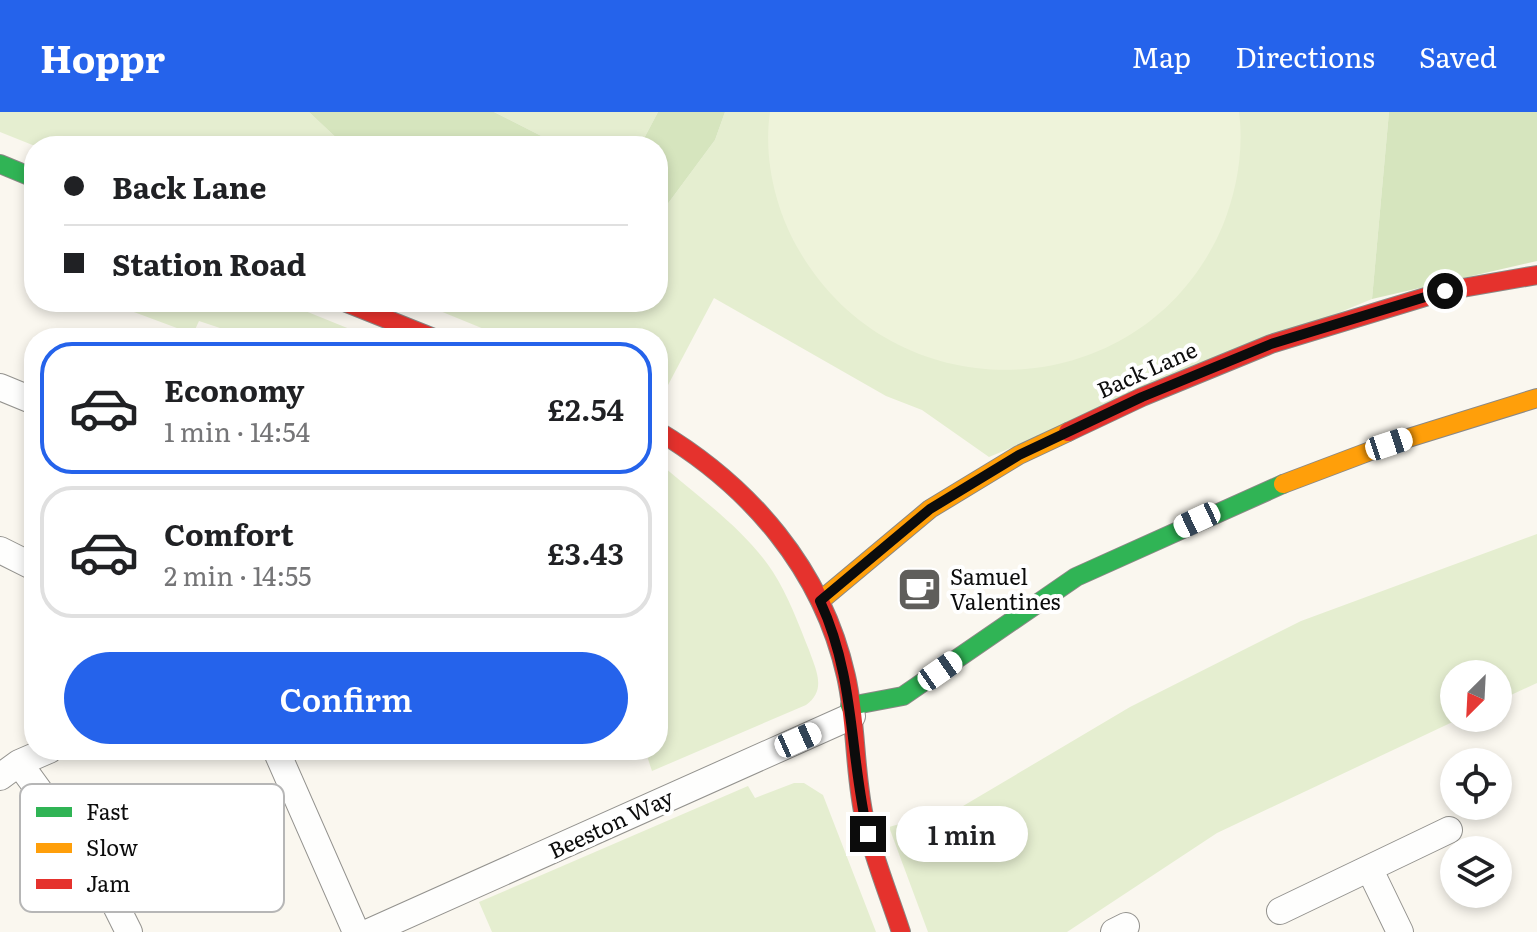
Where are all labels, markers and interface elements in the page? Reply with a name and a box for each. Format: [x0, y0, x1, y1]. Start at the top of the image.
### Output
text: Hoppr [40, 28, 165, 85]
text: Map [1132, 35, 1191, 77]
text: Directions [1235, 35, 1375, 77]
text: Saved [1419, 35, 1497, 77]
text: Back Lane [112, 164, 266, 208]
text: Station Road [112, 241, 306, 285]
route start [1427, 273, 1463, 309]
street label: Back Lane [1091, 332, 1202, 405]
text: Economy [164, 367, 304, 411]
icon: car [68, 372, 140, 444]
text: £2.54 [548, 386, 624, 430]
text: 1 min · 14:54 [164, 411, 310, 450]
car [1362, 425, 1416, 463]
car [1170, 499, 1224, 541]
text: Comfort [164, 511, 294, 555]
icon: car [68, 516, 140, 588]
text: £3.43 [547, 530, 624, 574]
text: 2 min · 14:55 [164, 555, 311, 594]
place label: Samuel Valentines [950, 559, 1061, 617]
cafe icon: Samuel Valentines [895, 566, 943, 614]
car [913, 647, 967, 695]
button: Confirm [64, 652, 628, 744]
north arrow [1440, 660, 1512, 732]
map controls [1440, 660, 1512, 908]
car [771, 719, 825, 761]
button: locate [1440, 748, 1512, 820]
street label: Beeston Way [543, 779, 678, 866]
legend [20, 784, 284, 912]
text: Fast [86, 794, 129, 827]
callout: 1 min [896, 806, 1028, 862]
text: 1 min [928, 814, 996, 853]
route end [850, 816, 886, 852]
text: Slow [86, 830, 138, 863]
button: layers [1440, 836, 1512, 908]
text: Jam [86, 866, 130, 899]

